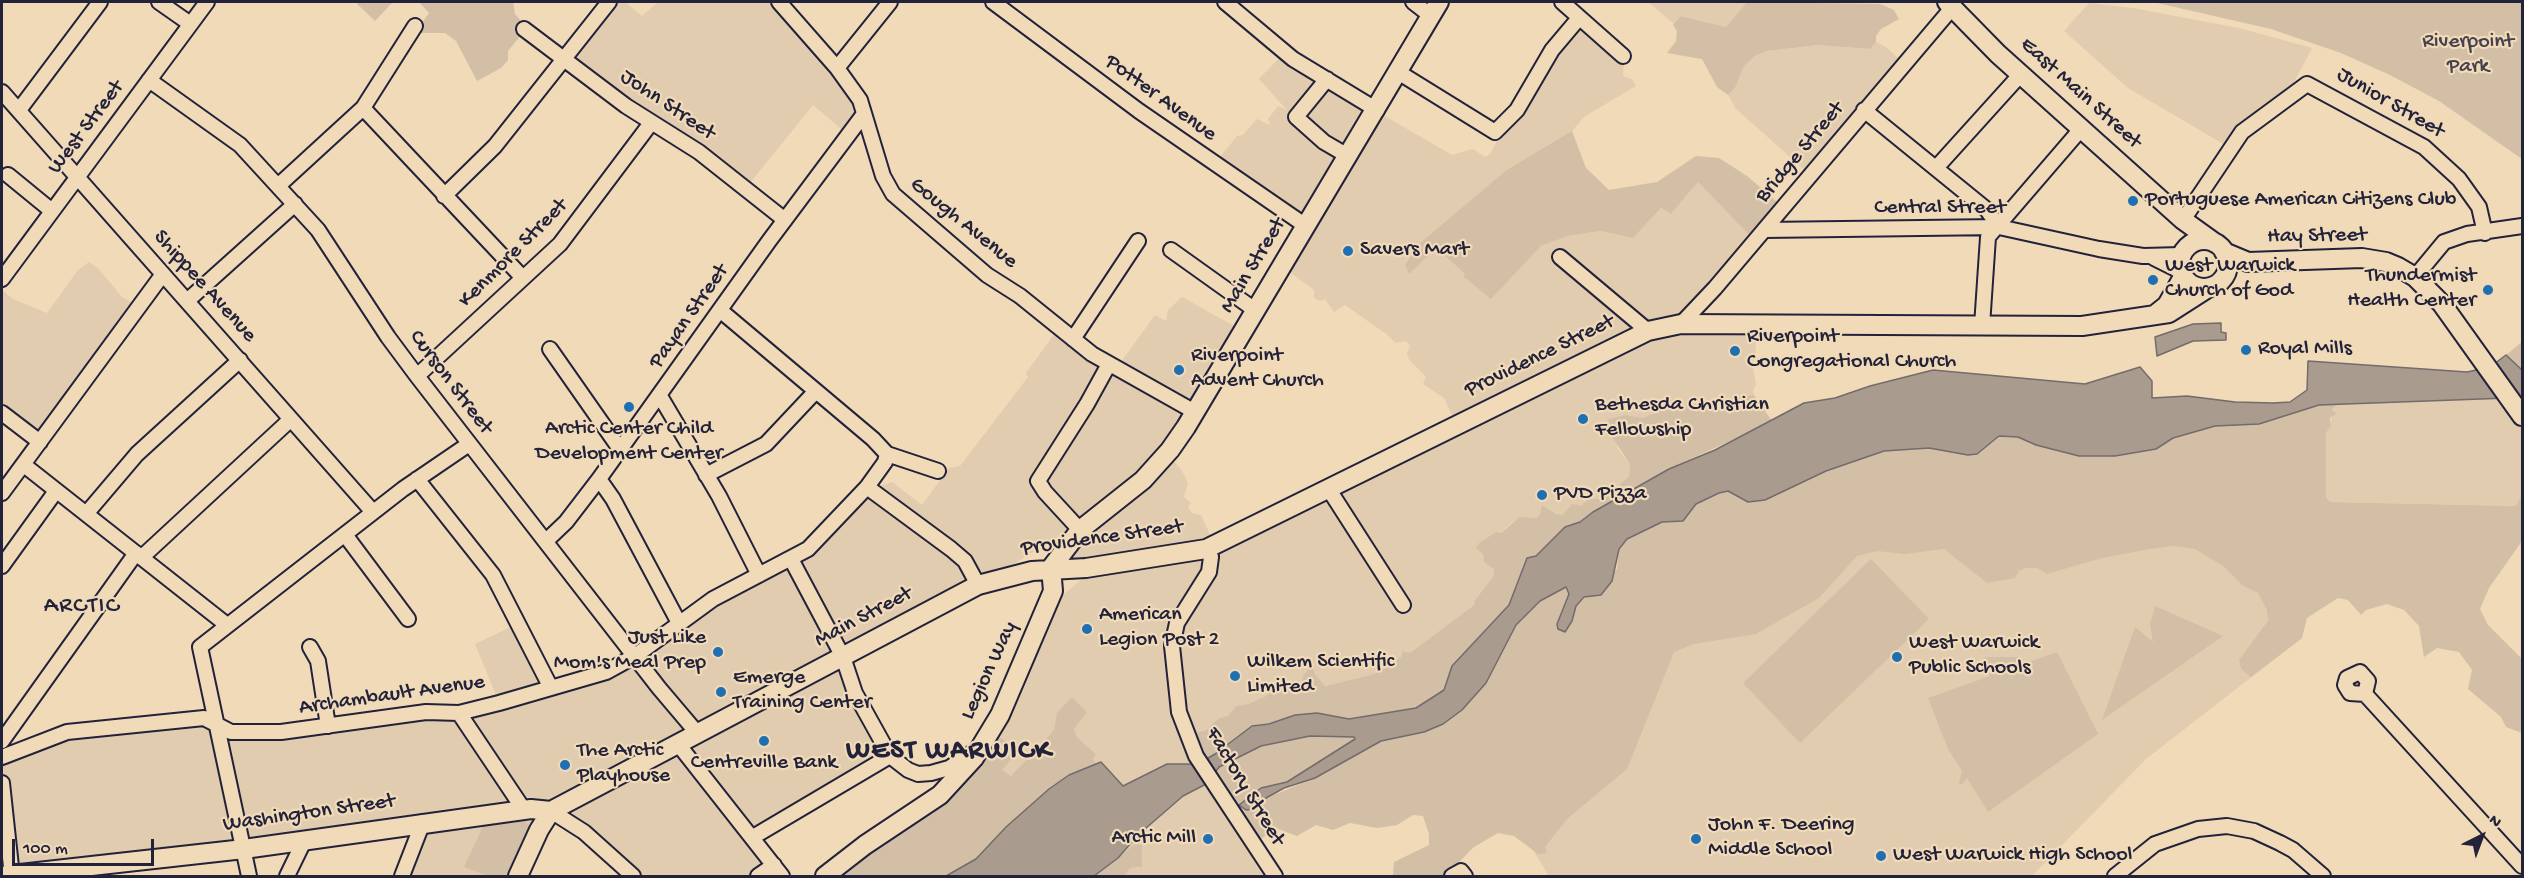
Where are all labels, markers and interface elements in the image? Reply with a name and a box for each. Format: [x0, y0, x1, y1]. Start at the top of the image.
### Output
park label: Riverpoint Park [2422, 30, 2514, 82]
street label: East Main Street [2014, 32, 2146, 156]
street label: Potter Avenue [1099, 50, 1221, 148]
street label: Junior Street [2331, 62, 2449, 146]
street label: John Street [614, 65, 720, 147]
street label: West Street [43, 76, 131, 180]
street label: Bridge Street [1751, 97, 1851, 209]
street label: Gough Avenue [904, 172, 1022, 276]
place label: Portuguese American Citizens Club [2145, 188, 2456, 214]
street label: Kenmore Street [454, 194, 574, 314]
marker: Portuguese American Citizens Club [2126, 194, 2140, 208]
street label: Central Street [1874, 196, 2006, 222]
street label: Main Street [1215, 214, 1293, 318]
street label: Hay Street [2267, 223, 2367, 251]
street label: Shippee Avenue [147, 225, 261, 349]
place label: Savers Mart [1360, 238, 1469, 264]
marker: Savers Mart [1341, 244, 1355, 258]
place label: West Warwick Church of God [2165, 254, 2295, 306]
street label: Payan Street [644, 260, 736, 374]
place label: Thundermist Health Center [2347, 264, 2476, 316]
marker: West Warwick Church of God [2146, 273, 2160, 287]
marker: Thundermist Health Center [2481, 283, 2495, 297]
street label: Providence Street [1461, 309, 1619, 405]
place label: Riverpoint Congregational Church [1747, 325, 1956, 376]
street label: Curson Street [402, 326, 498, 440]
place label: Royal Mills [2258, 337, 2352, 363]
marker: Royal Mills [2239, 343, 2253, 357]
place label: Riverpoint Advent Church [1191, 344, 1324, 396]
marker: Riverpoint Congregational Church [1728, 344, 1742, 358]
marker: Riverpoint Advent Church [1172, 363, 1186, 377]
place label: Bethesda Christian Fellowship [1595, 393, 1769, 445]
marker: Arctic Center Child Development Center [622, 400, 636, 414]
marker: Bethesda Christian Fellowship [1576, 412, 1590, 426]
place label: Arctic Center Child Development Center [535, 417, 723, 469]
place label: PVD Pizza [1554, 482, 1646, 508]
marker: PVD Pizza [1535, 488, 1549, 502]
street label: Providence Street [1019, 515, 1185, 563]
street label: Main Street [811, 581, 917, 655]
district label: ARCTIC [44, 593, 120, 621]
place label: American Legion Post 2 [1099, 603, 1219, 654]
street label: Legion Way [956, 618, 1024, 724]
marker: American Legion Post 2 [1080, 622, 1094, 636]
place label: Just Like Mom's Meal Prep [554, 626, 706, 678]
place label: West Warwick Public Schools [1909, 631, 2039, 682]
marker: Just Like Mom's Meal Prep [711, 645, 725, 659]
place label: Wilkem Scientific Limited [1247, 650, 1394, 702]
marker: West Warwick Public Schools [1890, 650, 1904, 664]
place label: Emerge Training Center [733, 666, 871, 718]
marker: Wilkem Scientific Limited [1228, 669, 1242, 683]
street label: Archambault Avenue [297, 670, 487, 722]
marker: Emerge Training Center [714, 685, 728, 699]
street label: Factory Street [1198, 723, 1290, 851]
marker: Centreville Bank [757, 734, 771, 748]
district label: WEST WARWICK [846, 736, 1052, 770]
place label: The Arctic Playhouse [577, 739, 670, 790]
place label: Centreville Bank [691, 751, 837, 777]
marker: The Arctic Playhouse [558, 758, 572, 772]
street label: Washington Street [221, 789, 397, 839]
north arrow [2452, 806, 2512, 866]
text: N [2484, 812, 2505, 833]
place label: John F. Deering Middle School [1708, 813, 1855, 864]
place label: Arctic Mill [1112, 826, 1196, 852]
scale bar [15, 827, 158, 865]
marker: Arctic Mill [1201, 832, 1215, 846]
marker: John F. Deering Middle School [1689, 832, 1703, 846]
text: 100 m [23, 839, 68, 860]
place label: West Warwick High School [1893, 843, 2132, 869]
marker: West Warwick High School [1874, 849, 1888, 863]

